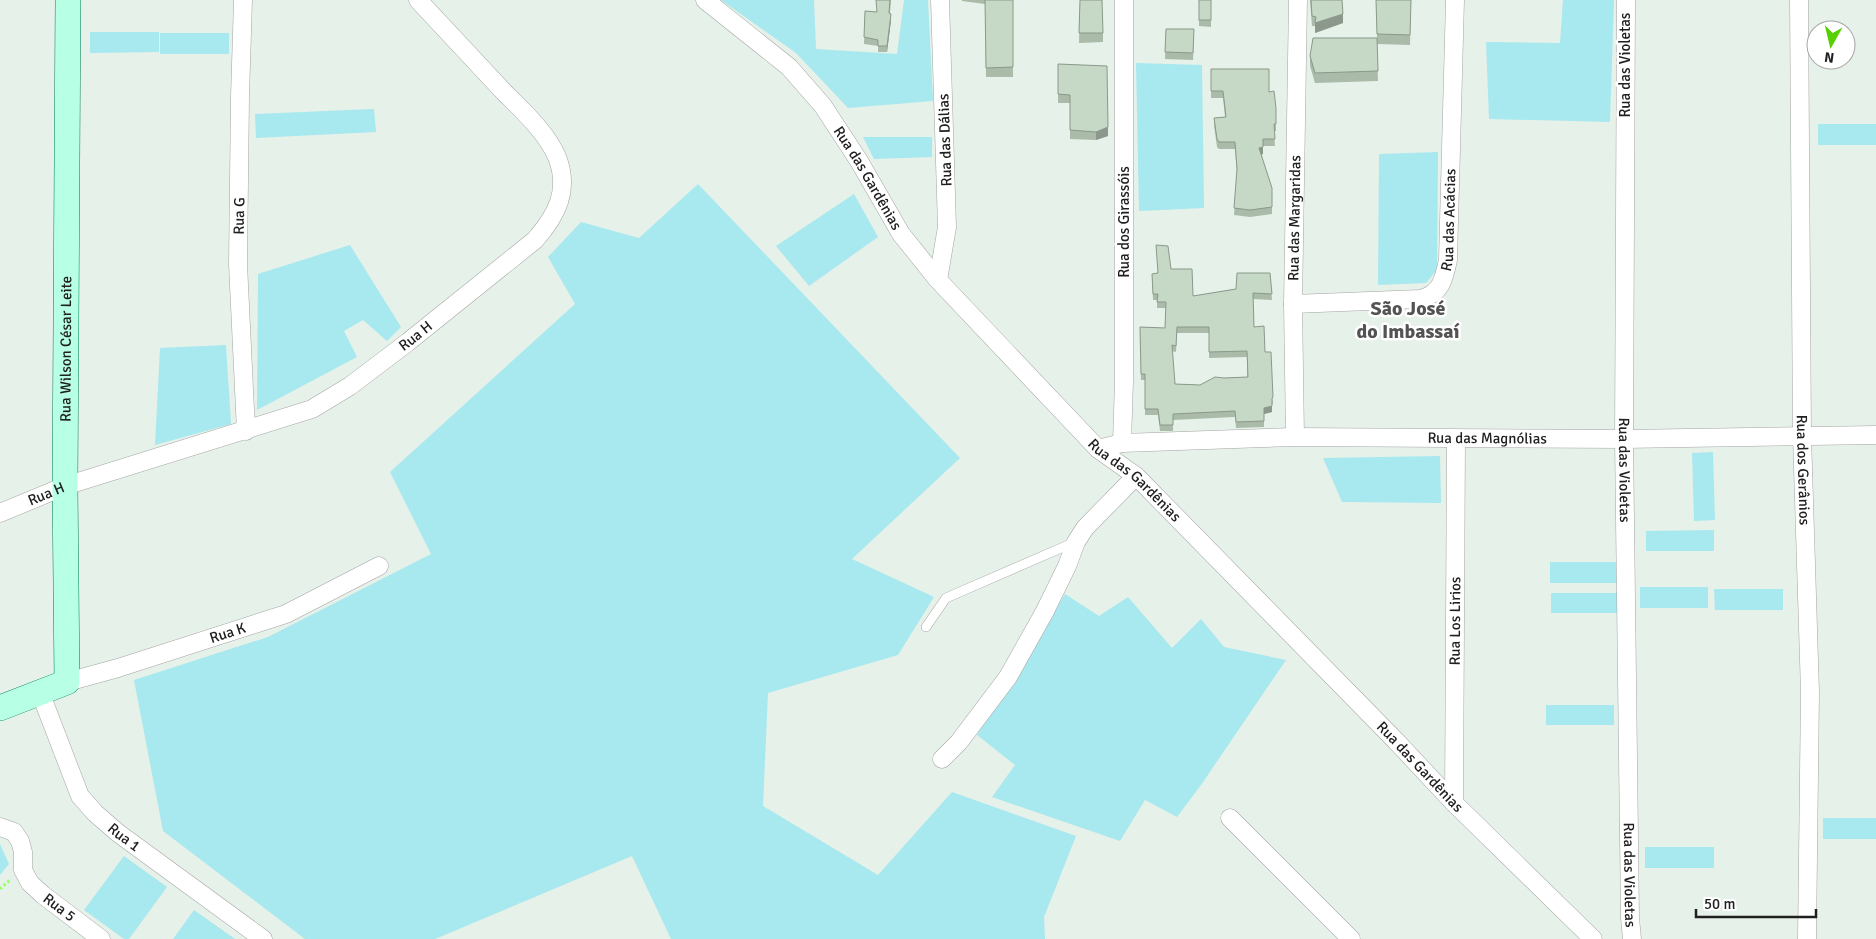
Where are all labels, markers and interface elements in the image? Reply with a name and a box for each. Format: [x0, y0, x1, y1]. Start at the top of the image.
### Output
street label: Rua das Violetas [1616, 12, 1634, 117]
north arrow [1806, 20, 1856, 70]
text: N [1823, 48, 1835, 66]
street label: Rua das Dálias [934, 93, 956, 187]
street label: Rua das Gardênias [830, 123, 906, 233]
street label: Rua das Margaridas [1284, 154, 1304, 281]
street label: Rua dos Girassóis [1115, 166, 1133, 278]
street label: Rua das Acácias [1437, 168, 1459, 273]
street label: Rua G [230, 197, 248, 235]
street label: Rua Wilson César Leite [56, 276, 75, 422]
district label: São José do Imbassaí [1356, 296, 1460, 344]
street label: Rua H [395, 317, 436, 355]
street label: Rua dos Gerânios [1793, 415, 1814, 526]
street label: Rua das Violetas [1615, 417, 1634, 523]
street label: Rua das Magnólias [1427, 429, 1547, 448]
street label: Rua das Gardênias [1084, 435, 1185, 526]
street label: Rua H [25, 478, 67, 509]
street label: Rua Los Lirios [1446, 576, 1464, 665]
street label: Rua K [207, 619, 248, 647]
street label: Rua das Gardênias [1373, 718, 1467, 816]
street label: Rua 1 [104, 819, 144, 855]
street label: Rua das Violetas [1620, 822, 1640, 929]
scale bar [1696, 886, 1816, 918]
street label: Rua 5 [40, 889, 79, 925]
text: 50 m [1704, 895, 1735, 913]

